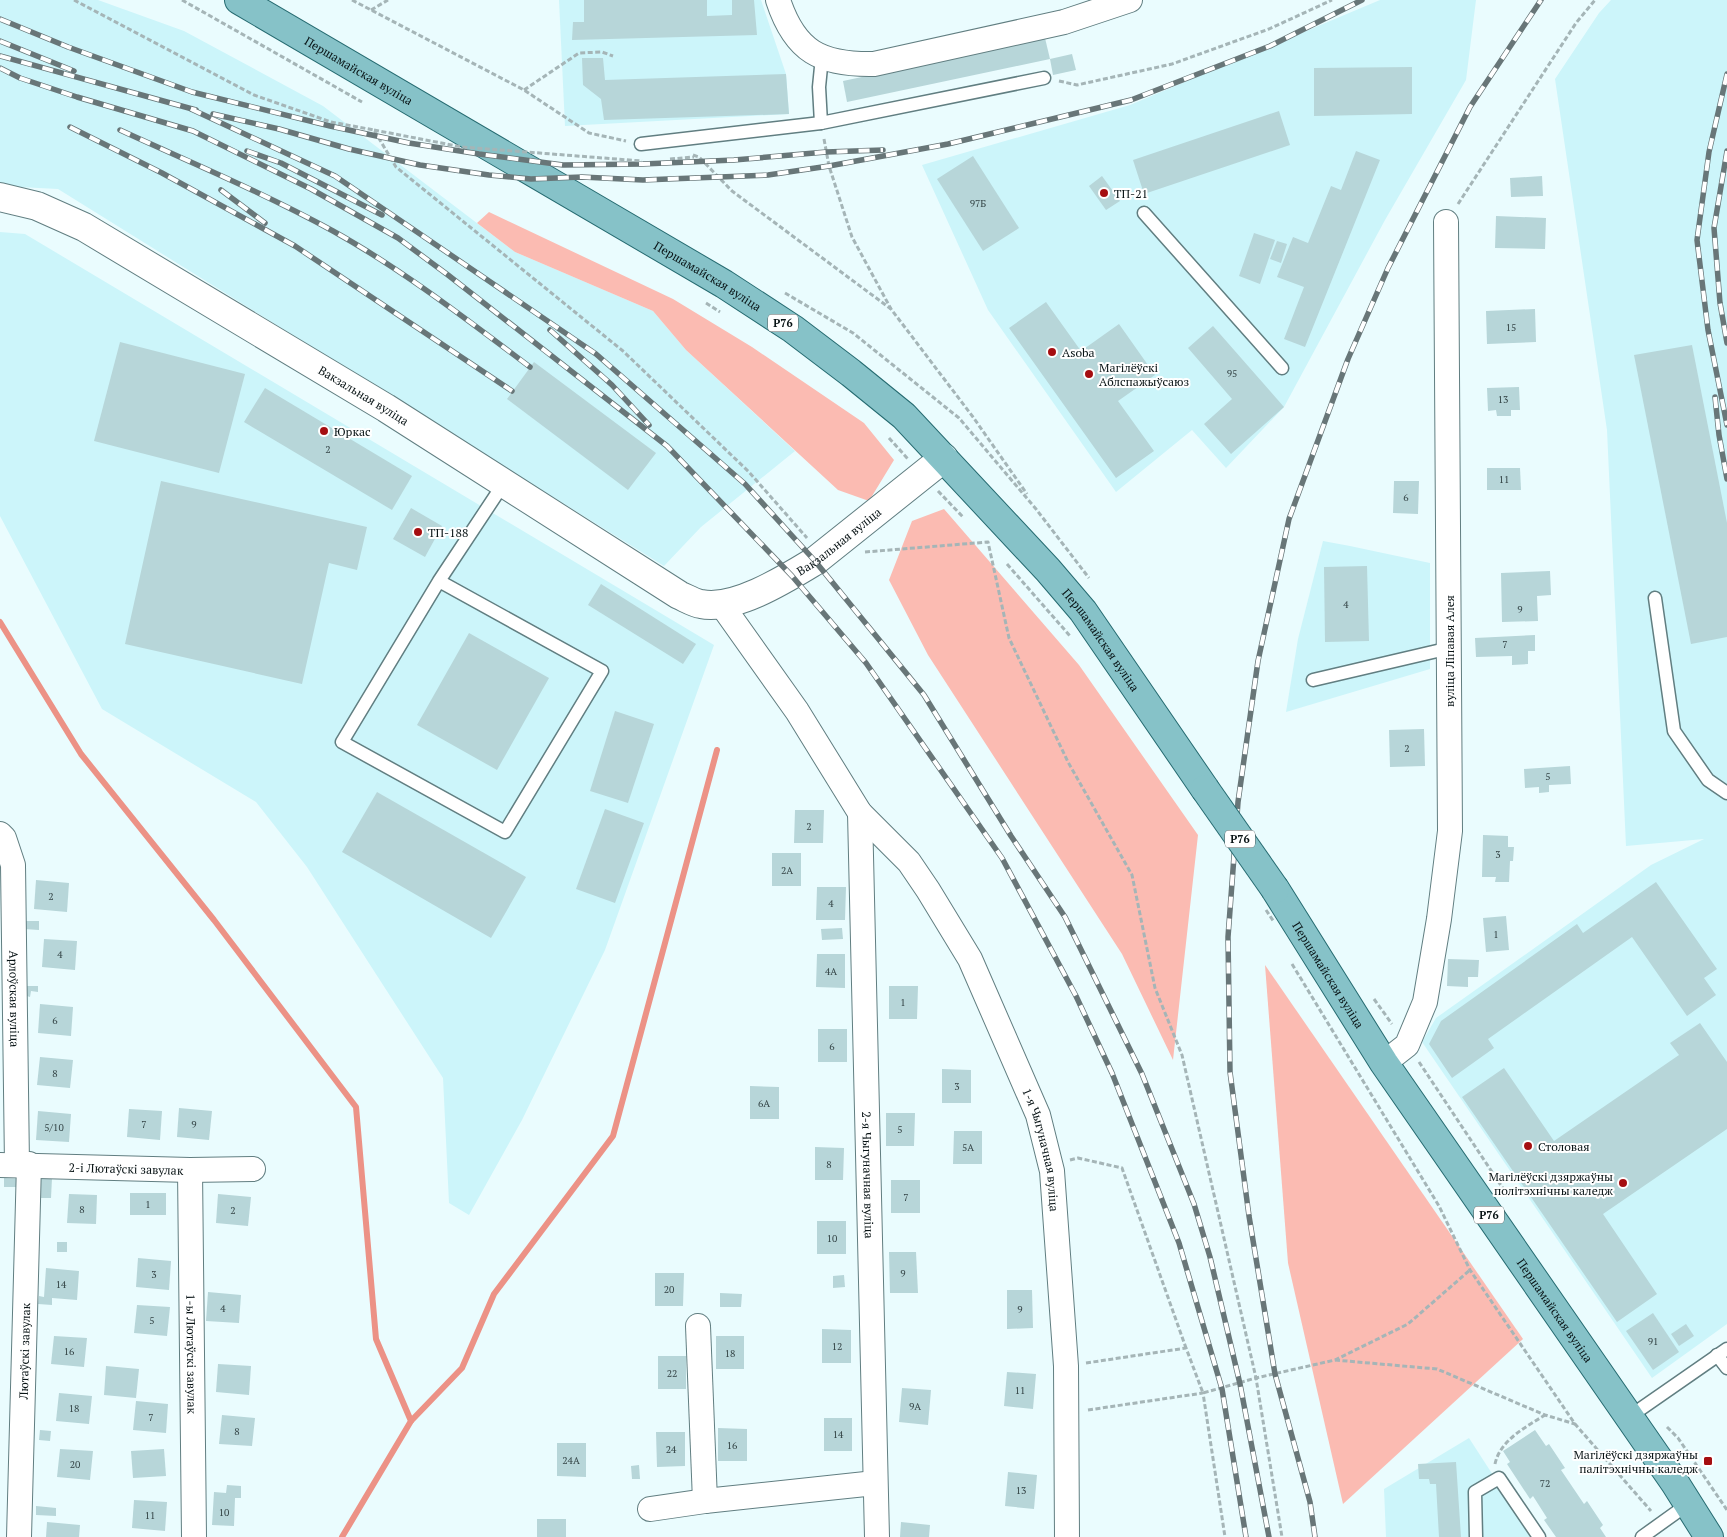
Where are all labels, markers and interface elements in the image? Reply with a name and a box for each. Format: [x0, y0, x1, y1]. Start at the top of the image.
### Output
street label: Першамайская вуліца [302, 33, 416, 108]
place label: ТП-21 [1114, 186, 1148, 201]
marker: ТП-21 [1098, 187, 1110, 199]
house number: 97Б [970, 197, 986, 210]
street label: Першамайская вуліца [652, 237, 764, 314]
road number: Р76 [768, 314, 798, 332]
house number: 15 [1506, 321, 1516, 334]
place label: Asoba [1062, 345, 1095, 360]
marker: Asoba [1046, 346, 1058, 358]
place label: Магілёўскі Аблспажыўсаюз [1099, 360, 1190, 389]
street label: Вакзальная вуліца [316, 362, 412, 428]
house number: 95 [1227, 367, 1237, 380]
marker: Магілёўскі Аблспажыўсаюз [1083, 368, 1095, 380]
house number: 13 [1498, 393, 1508, 406]
place label: Юркас [334, 424, 371, 439]
marker: Юркас [318, 425, 330, 437]
house number: 2 [325, 443, 331, 456]
house number: 11 [1499, 473, 1509, 486]
house number: 6 [1403, 491, 1409, 504]
street label: Вакзальная вуліца [794, 504, 884, 578]
place label: ТП-188 [428, 525, 468, 540]
marker: ТП-188 [412, 526, 424, 538]
street label: Першамайская вуліца [1059, 585, 1143, 694]
street label: вуліца Ліпавая Алея [1442, 595, 1457, 707]
house number: 4 [1343, 598, 1349, 611]
house number: 9 [1517, 603, 1523, 616]
house number: 7 [1502, 638, 1508, 651]
house number: 2 [1404, 742, 1410, 755]
house number: 5 [1545, 770, 1551, 783]
house number: 2 [806, 820, 812, 833]
road number: Р76 [1225, 831, 1255, 848]
house number: 3 [1495, 848, 1501, 861]
house number: 2А [781, 864, 793, 877]
house number: 2 [48, 890, 54, 903]
house number: 4 [828, 897, 834, 910]
street label: Першамайская вуліца [1290, 919, 1368, 1031]
house number: 1 [1493, 928, 1499, 941]
house number: 4 [57, 948, 63, 961]
street label: Арлоўская вуліца [7, 950, 23, 1047]
house number: 4А [825, 965, 837, 978]
house number: 1 [900, 996, 906, 1009]
house number: 6 [52, 1014, 58, 1027]
house number: 6 [829, 1040, 835, 1053]
house number: 8 [52, 1067, 58, 1080]
house number: 3 [954, 1080, 960, 1093]
street label: 1-я Чыгуначная вуліца [1020, 1086, 1062, 1212]
house number: 6А [758, 1097, 770, 1110]
street label: 2-я Чыгуначная вуліца [860, 1111, 877, 1239]
house number: 7 [141, 1118, 147, 1131]
house number: 9 [191, 1118, 197, 1131]
house number: 5/10 [44, 1121, 64, 1134]
house number: 5 [897, 1123, 903, 1136]
place label: Столовая [1538, 1139, 1590, 1154]
marker: Столовая [1522, 1140, 1534, 1152]
house number: 5А [962, 1141, 974, 1154]
house number: 8 [826, 1158, 832, 1171]
street label: 2-і Лютаўскі завулак [68, 1159, 184, 1177]
place label: Магілёўскі дзяржаўны політэхнічны каледж [1488, 1169, 1613, 1198]
marker: Магілёўскі дзяржаўны політэхнічны каледж [1617, 1177, 1629, 1189]
house number: 7 [903, 1191, 909, 1204]
house number: 1 [145, 1198, 151, 1211]
house number: 8 [79, 1203, 85, 1216]
house number: 2 [230, 1204, 236, 1217]
road number: Р76 [1474, 1206, 1504, 1224]
house number: 10 [827, 1232, 837, 1245]
street label: Першамайская вуліца [1514, 1255, 1596, 1365]
house number: 9 [900, 1267, 906, 1280]
house number: 3 [151, 1268, 157, 1281]
house number: 14 [56, 1278, 67, 1291]
house number: 20 [664, 1283, 674, 1296]
street label: 1-ы Лютаўскі завулак [184, 1294, 200, 1415]
street label: Лютаўскі завулак [15, 1302, 33, 1401]
house number: 4 [220, 1302, 226, 1315]
house number: 9 [1017, 1303, 1023, 1316]
house number: 5 [149, 1314, 155, 1327]
house number: 91 [1648, 1335, 1658, 1348]
house number: 12 [832, 1340, 842, 1353]
house number: 16 [64, 1345, 75, 1358]
house number: 18 [725, 1347, 735, 1360]
house number: 22 [667, 1367, 677, 1380]
house number: 11 [1015, 1384, 1025, 1397]
house number: 9А [909, 1400, 921, 1413]
house number: 18 [69, 1402, 79, 1415]
house number: 7 [148, 1411, 154, 1424]
house number: 8 [234, 1425, 240, 1438]
house number: 14 [833, 1428, 844, 1441]
house number: 16 [727, 1439, 738, 1452]
house number: 24 [666, 1443, 677, 1456]
place label: Магілёўскі дзяржаўны палітэхнічны каледж [1573, 1447, 1698, 1476]
house number: 24А [562, 1454, 580, 1467]
marker: Магілёўскі дзяржаўны палітэхнічны каледж [1702, 1455, 1714, 1467]
house number: 20 [70, 1458, 80, 1471]
house number: 72 [1540, 1477, 1550, 1490]
house number: 13 [1016, 1484, 1026, 1497]
house number: 10 [219, 1506, 229, 1519]
house number: 11 [145, 1509, 155, 1522]

